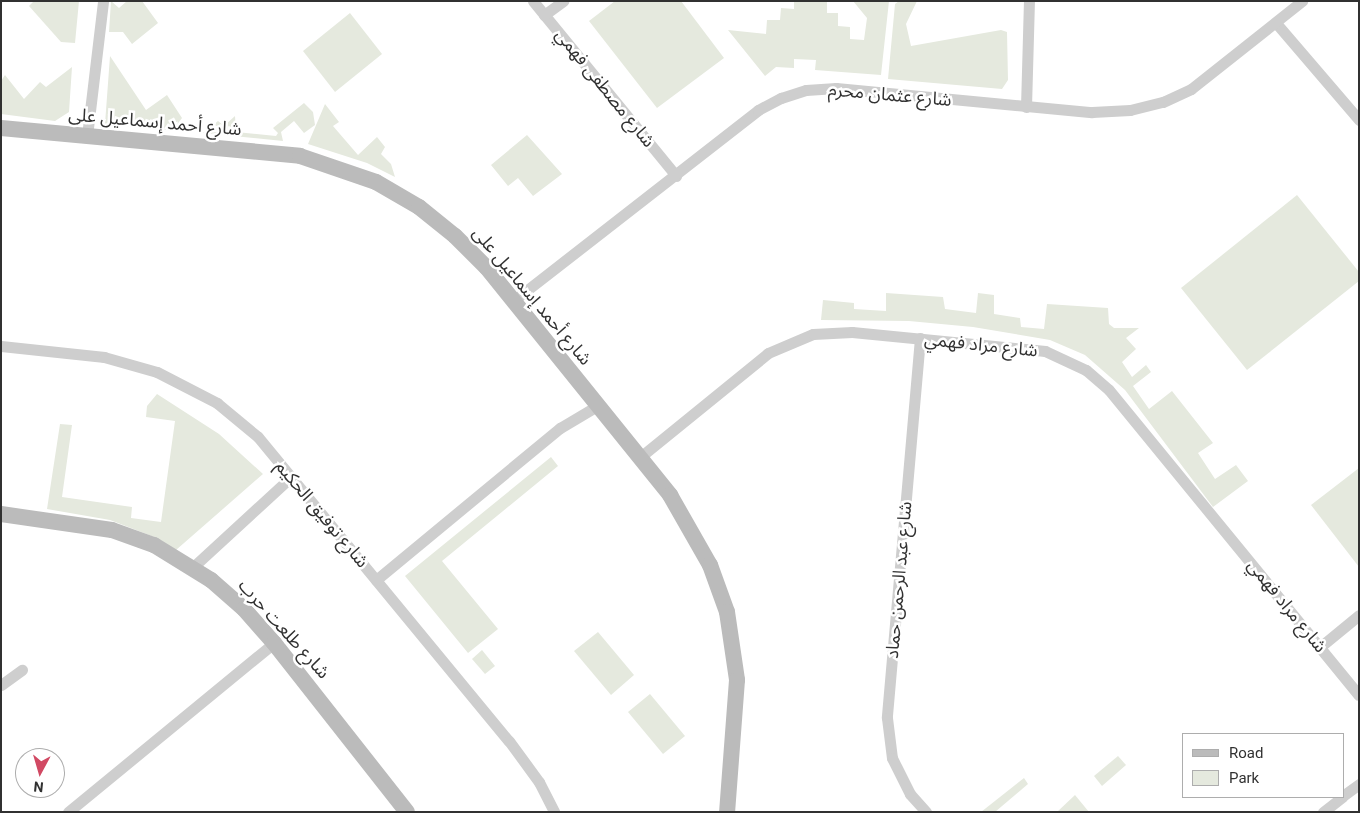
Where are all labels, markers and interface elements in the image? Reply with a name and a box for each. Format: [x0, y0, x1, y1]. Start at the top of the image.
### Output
street label: شارع مصطفى فهمي [551, 24, 659, 152]
street label: شارع عثمان محرم [827, 79, 953, 111]
street label: شارع أحمد إسماعيل على [67, 104, 243, 140]
street label: شارع أحمد إسماعيل على [468, 222, 596, 370]
street label: شارع مراد فهمي [923, 328, 1039, 362]
street label: شارع توفيق الحكيم [271, 456, 373, 572]
street label: شارع عبد الرحمن حماد [881, 501, 917, 659]
street label: شارع مراد فهمي [1243, 555, 1331, 657]
street label: شارع طلعت حرب [234, 575, 334, 683]
legend [1182, 733, 1345, 798]
text: Road [1229, 744, 1263, 762]
north arrow [15, 748, 65, 798]
text: Park [1229, 769, 1259, 787]
text: N [33, 778, 44, 795]

